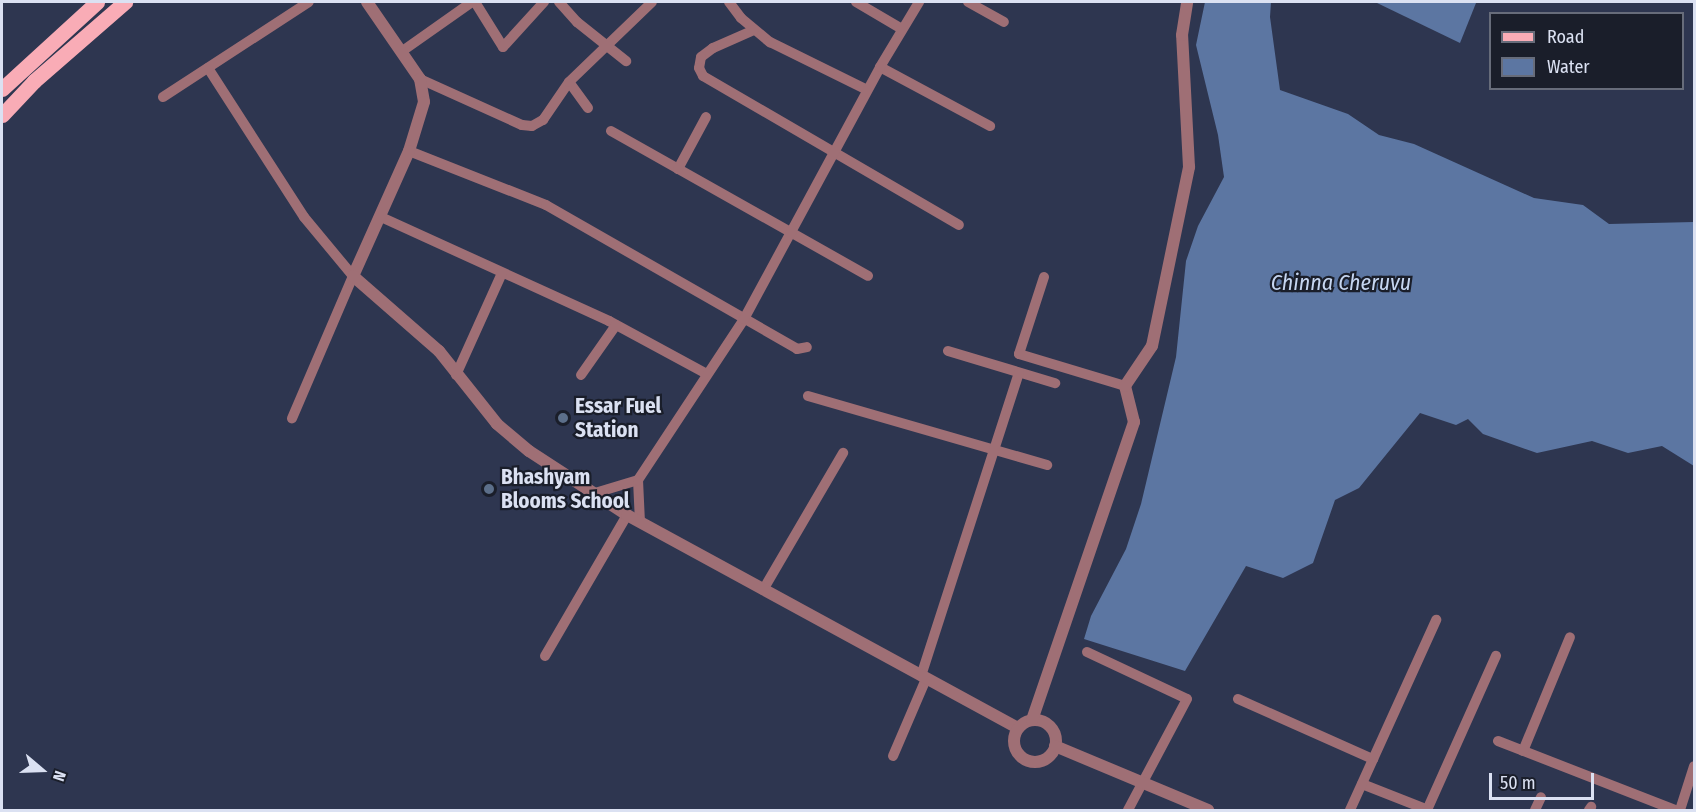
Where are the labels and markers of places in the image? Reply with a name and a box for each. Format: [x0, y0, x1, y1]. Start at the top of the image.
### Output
place label: Essar Fuel Station [575, 393, 661, 443]
marker: Essar Fuel Station [556, 411, 570, 425]
place label: Bhashyam Blooms School [501, 464, 630, 514]
marker: Bhashyam Blooms School [482, 482, 496, 496]

